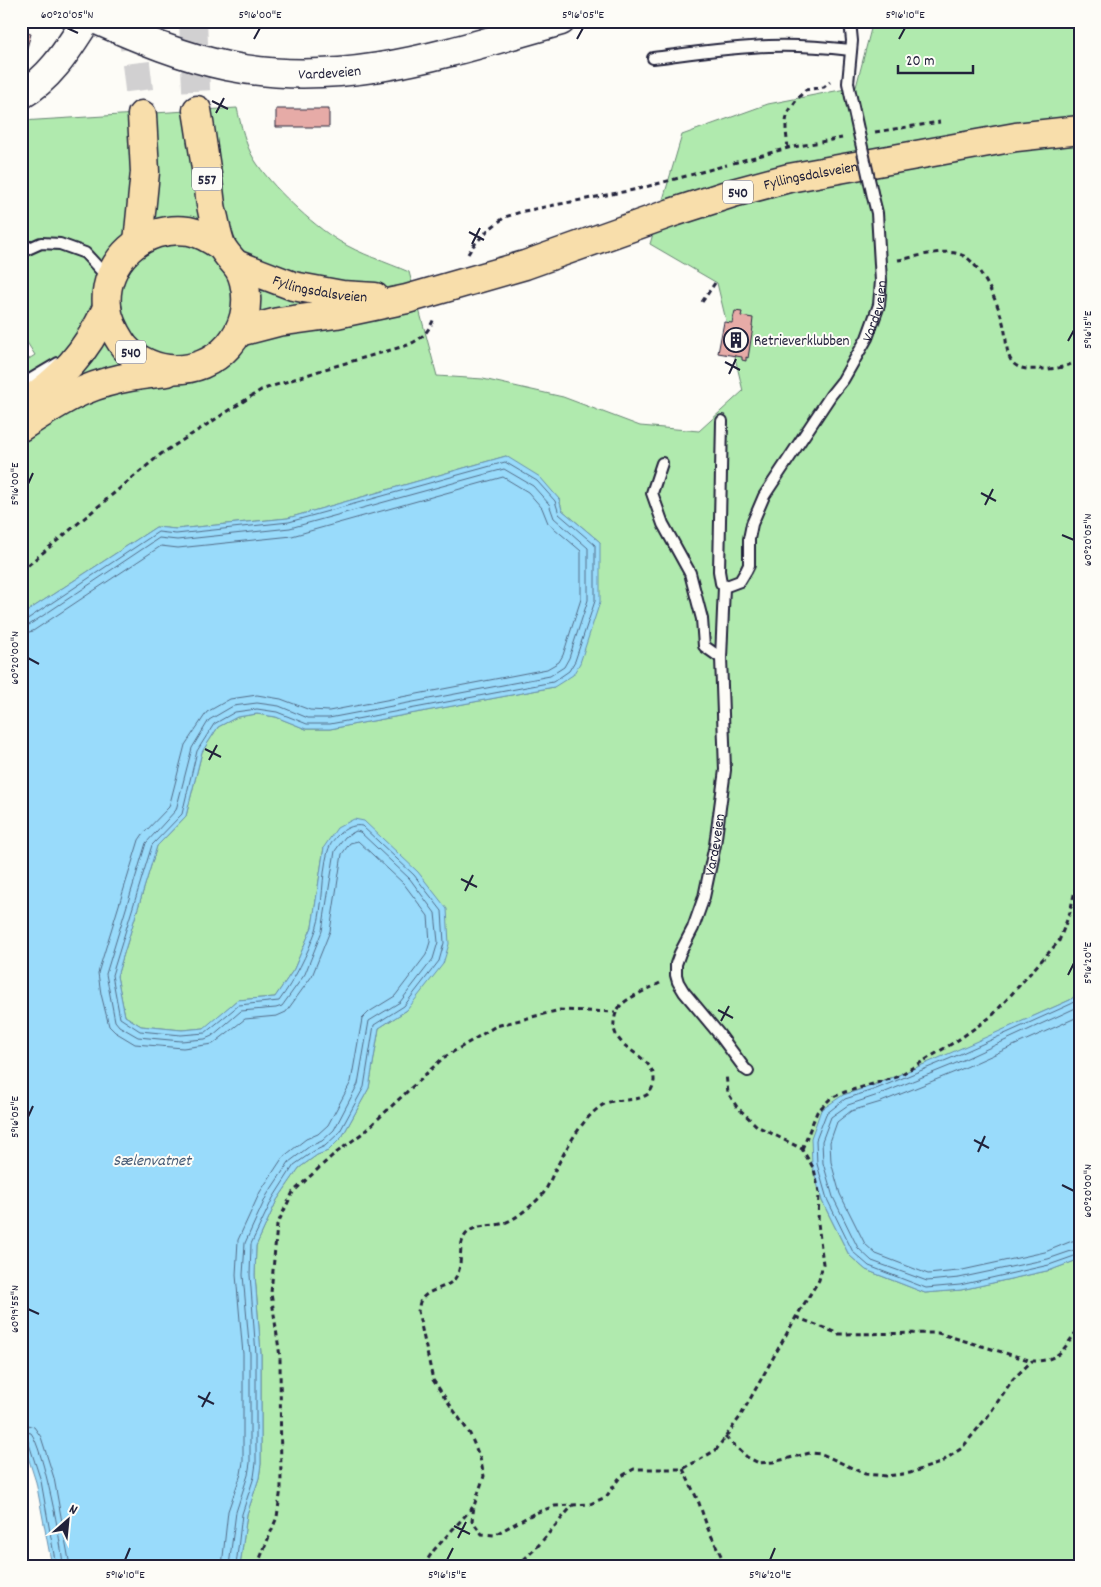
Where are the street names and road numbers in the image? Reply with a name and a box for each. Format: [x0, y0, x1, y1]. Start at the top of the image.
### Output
street label: Vardeveien [298, 61, 362, 87]
street label: Fyllingsdalsveien [761, 157, 860, 197]
road number: 557 [192, 168, 222, 190]
road number: 540 [723, 180, 753, 203]
street label: Fyllingsdalsveien [269, 270, 368, 310]
street label: Vardeveien [858, 280, 894, 345]
road number: 540 [116, 341, 146, 364]
street label: Vardeveien [700, 812, 732, 878]

